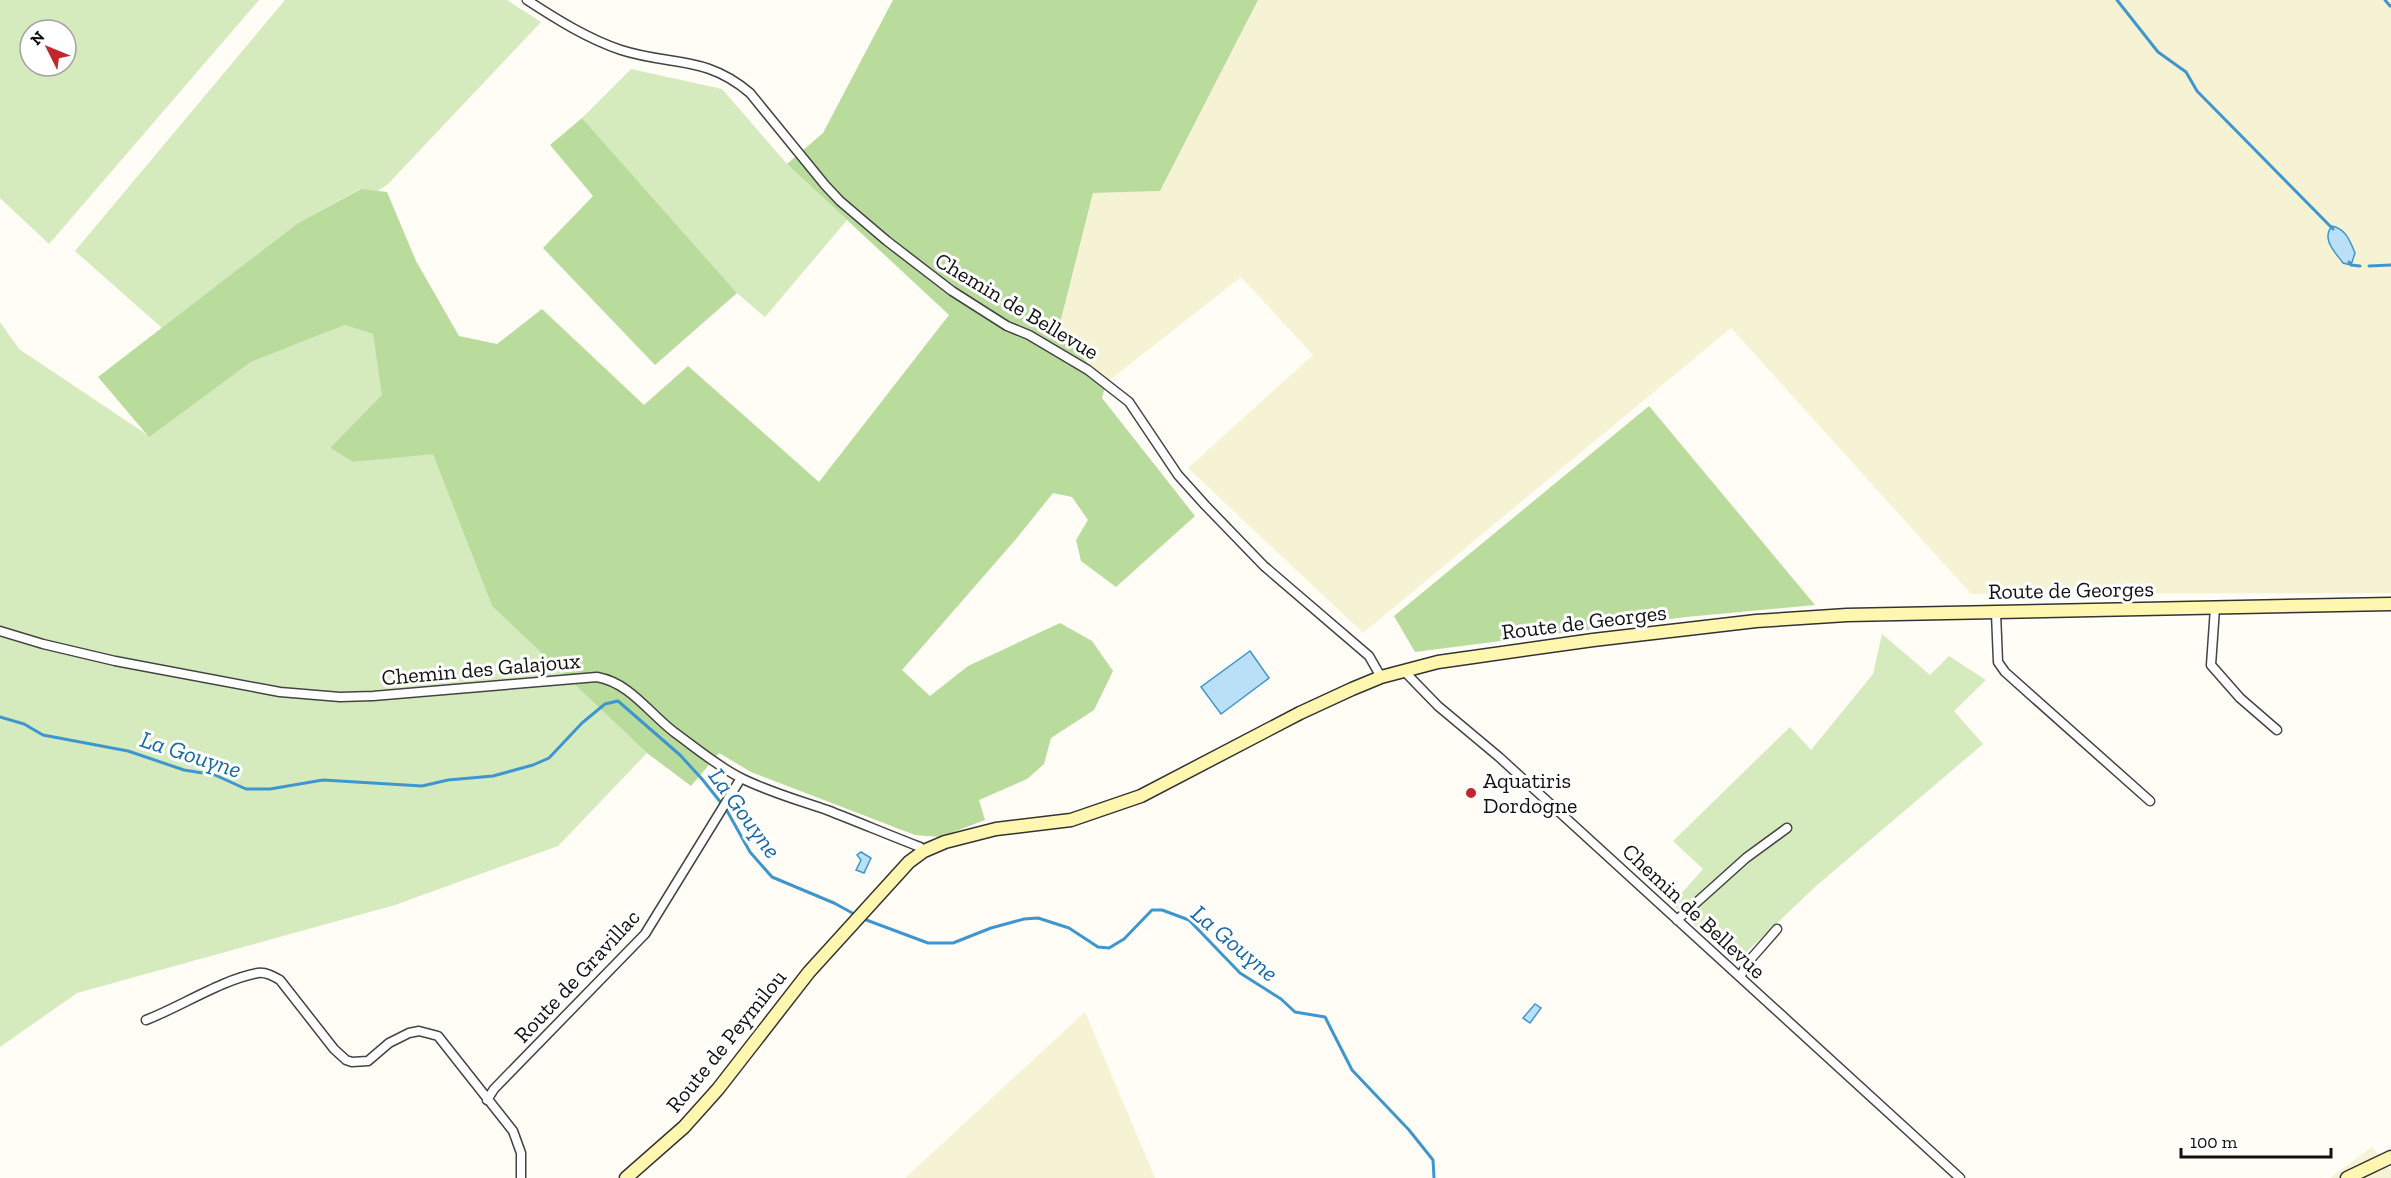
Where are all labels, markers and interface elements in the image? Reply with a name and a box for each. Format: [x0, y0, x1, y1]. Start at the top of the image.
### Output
north arrow [18, 18, 78, 78]
text: N [26, 27, 48, 49]
street label: Chemin de Bellevue [930, 246, 1104, 366]
street label: Route de Georges [1988, 575, 2154, 605]
street label: Route de Georges [1500, 598, 1668, 646]
street label: Chemin des Galajoux [380, 647, 582, 691]
water label: La Gouyne [137, 724, 245, 784]
water label: La Gouyne [703, 762, 787, 864]
place label: Aquatiris Dordogne [1483, 767, 1577, 819]
marker: Aquatiris Dordogne [1464, 786, 1478, 800]
street label: Chemin de Bellevue [1617, 838, 1771, 984]
water label: La Gouyne [1186, 898, 1284, 988]
street label: Route de Gravillac [508, 904, 646, 1048]
street label: Route de Peymilou [660, 964, 792, 1118]
scale bar [2181, 1121, 2331, 1159]
text: 100 m [2190, 1131, 2238, 1153]

